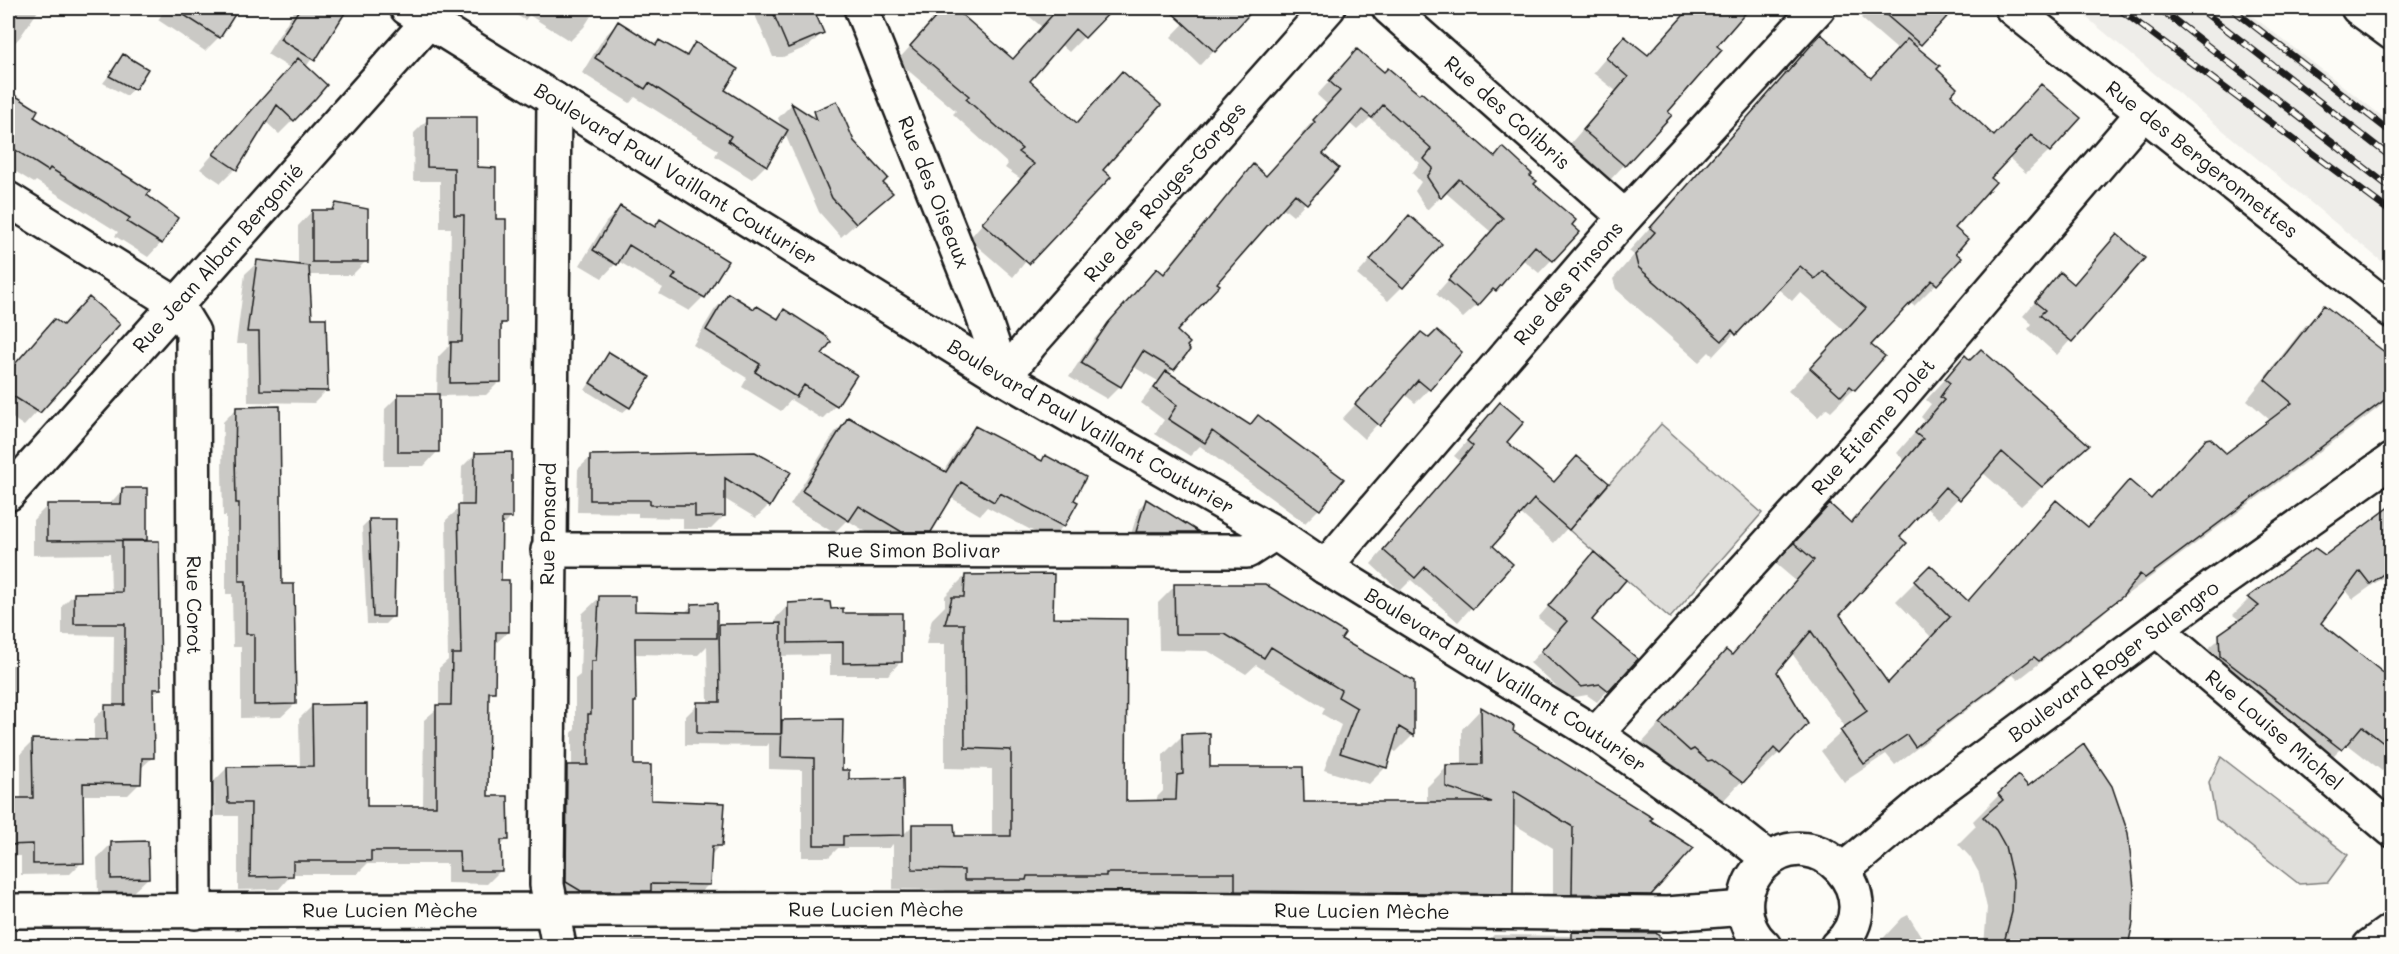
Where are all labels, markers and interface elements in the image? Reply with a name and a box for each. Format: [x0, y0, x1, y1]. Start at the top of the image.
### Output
street label: Rue des Colibris [1440, 49, 1576, 175]
street label: Rue des Bergeronnettes [2101, 74, 2304, 243]
street label: Boulevard Paul Vaillant Couturier [530, 76, 822, 271]
street label: Rue des Rouges-Gorges [1077, 96, 1251, 287]
street label: Rue des Oiseaux [893, 112, 977, 271]
street label: Rue Jean Alban Bergonié [126, 157, 309, 358]
street label: Rue des Pinsons [1507, 215, 1628, 350]
street label: Boulevard Paul Vaillant Couturier [943, 332, 1240, 519]
street label: Rue Étienne Dolet [1805, 352, 1940, 500]
street label: Rue Ponsard [533, 462, 561, 586]
street label: Rue Simon Bolivar [827, 536, 1001, 563]
street label: Rue Corot [182, 555, 208, 655]
street label: Boulevard Roger Salengro [2003, 573, 2224, 747]
street label: Boulevard Paul Vaillant Couturier [1361, 581, 1652, 777]
street label: Rue Louise Michel [2201, 663, 2349, 795]
street label: Rue Lucien Mèche [788, 895, 964, 922]
street label: Rue Lucien Mèche [302, 896, 478, 922]
street label: Rue Lucien Mèche [1274, 896, 1450, 924]

